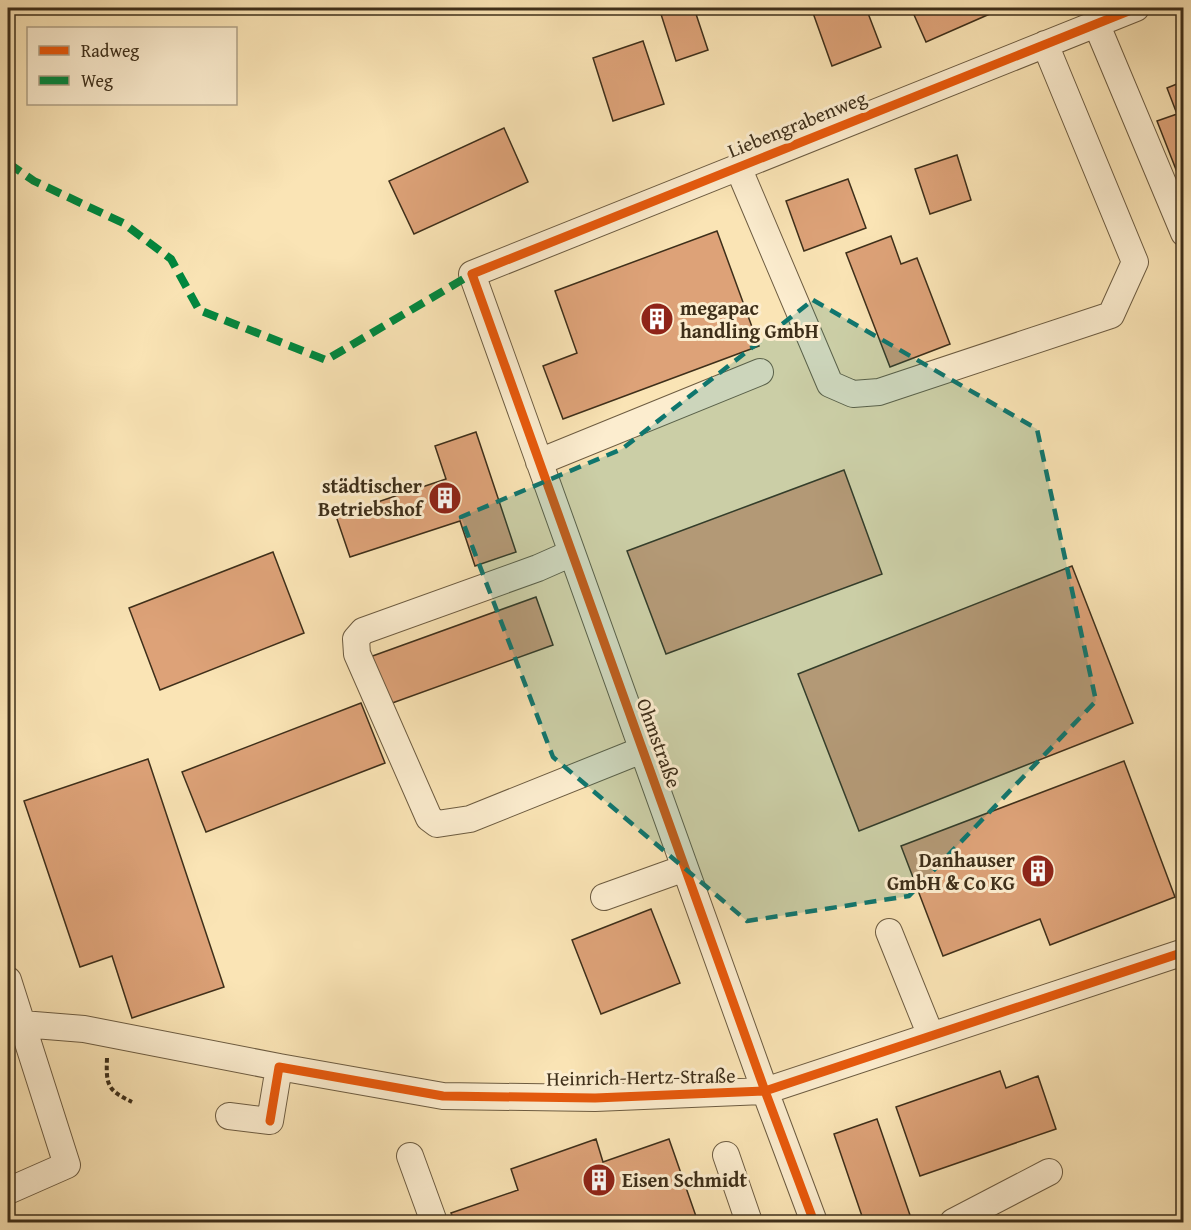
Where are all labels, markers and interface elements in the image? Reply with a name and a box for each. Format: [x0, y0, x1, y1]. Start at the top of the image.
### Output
legend [27, 27, 237, 105]
text: Radweg [81, 37, 139, 64]
text: Weg [81, 67, 113, 94]
street label: Liebengrabenweg [723, 82, 871, 165]
place label: megapac handling GmbH [680, 293, 819, 345]
building icon: megapac handling GmbH [639, 301, 675, 337]
place label: städtischer Betriebshof [318, 471, 424, 523]
building icon: städtischer Betriebshof [427, 480, 463, 516]
street label: Ohmstraße [630, 694, 689, 792]
place label: Danhauser GmbH & Co KG [887, 845, 1015, 897]
building icon: Danhauser GmbH & Co KG [1020, 853, 1056, 889]
street label: Heinrich-Hertz-Straße [546, 1060, 736, 1093]
building icon: Eisen Schmidt [581, 1162, 617, 1198]
place label: Eisen Schmidt [622, 1165, 748, 1194]

